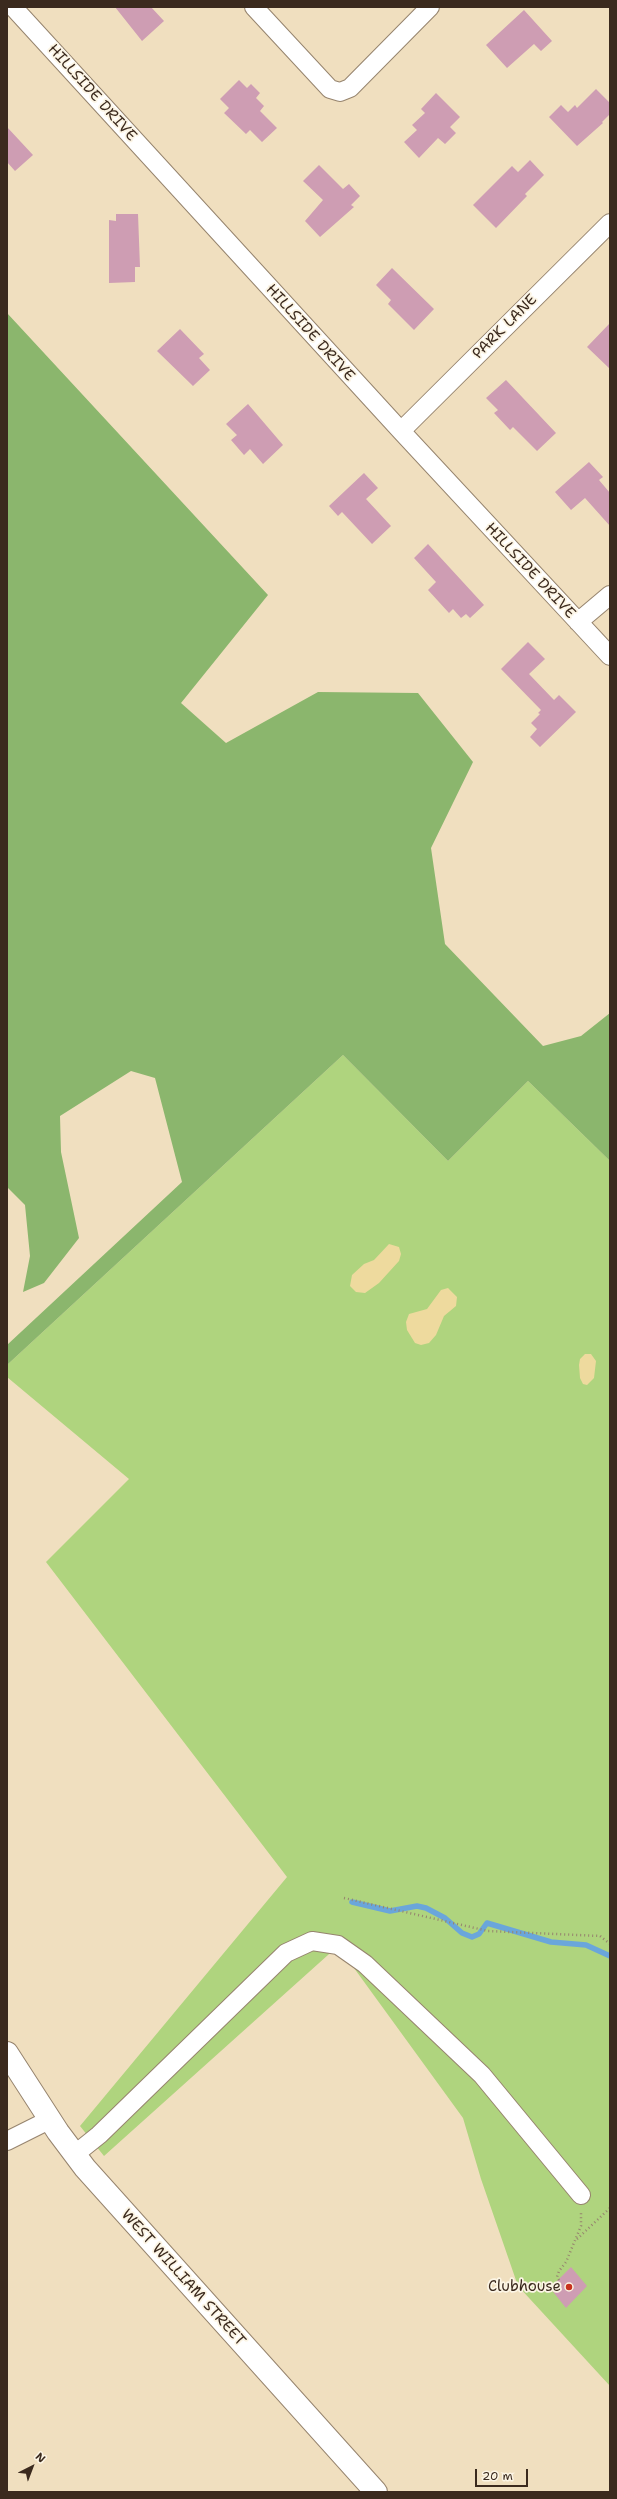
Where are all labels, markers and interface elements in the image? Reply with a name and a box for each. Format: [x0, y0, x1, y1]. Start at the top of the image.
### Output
street label: HILLSIDE DRIVE [44, 41, 140, 145]
street label: HILLSIDE DRIVE [262, 281, 358, 385]
street label: PARK LANE [469, 291, 541, 363]
street label: HILLSIDE DRIVE [481, 519, 579, 623]
street label: WEST WILLIAM STREET [117, 2206, 249, 2350]
place label: Clubhouse [488, 2278, 561, 2296]
marker: Clubhouse [564, 2282, 574, 2292]
north arrow [12, 2447, 52, 2487]
text: N [32, 2449, 49, 2466]
scale bar [477, 2461, 530, 2487]
text: 20 m [482, 2468, 513, 2484]

